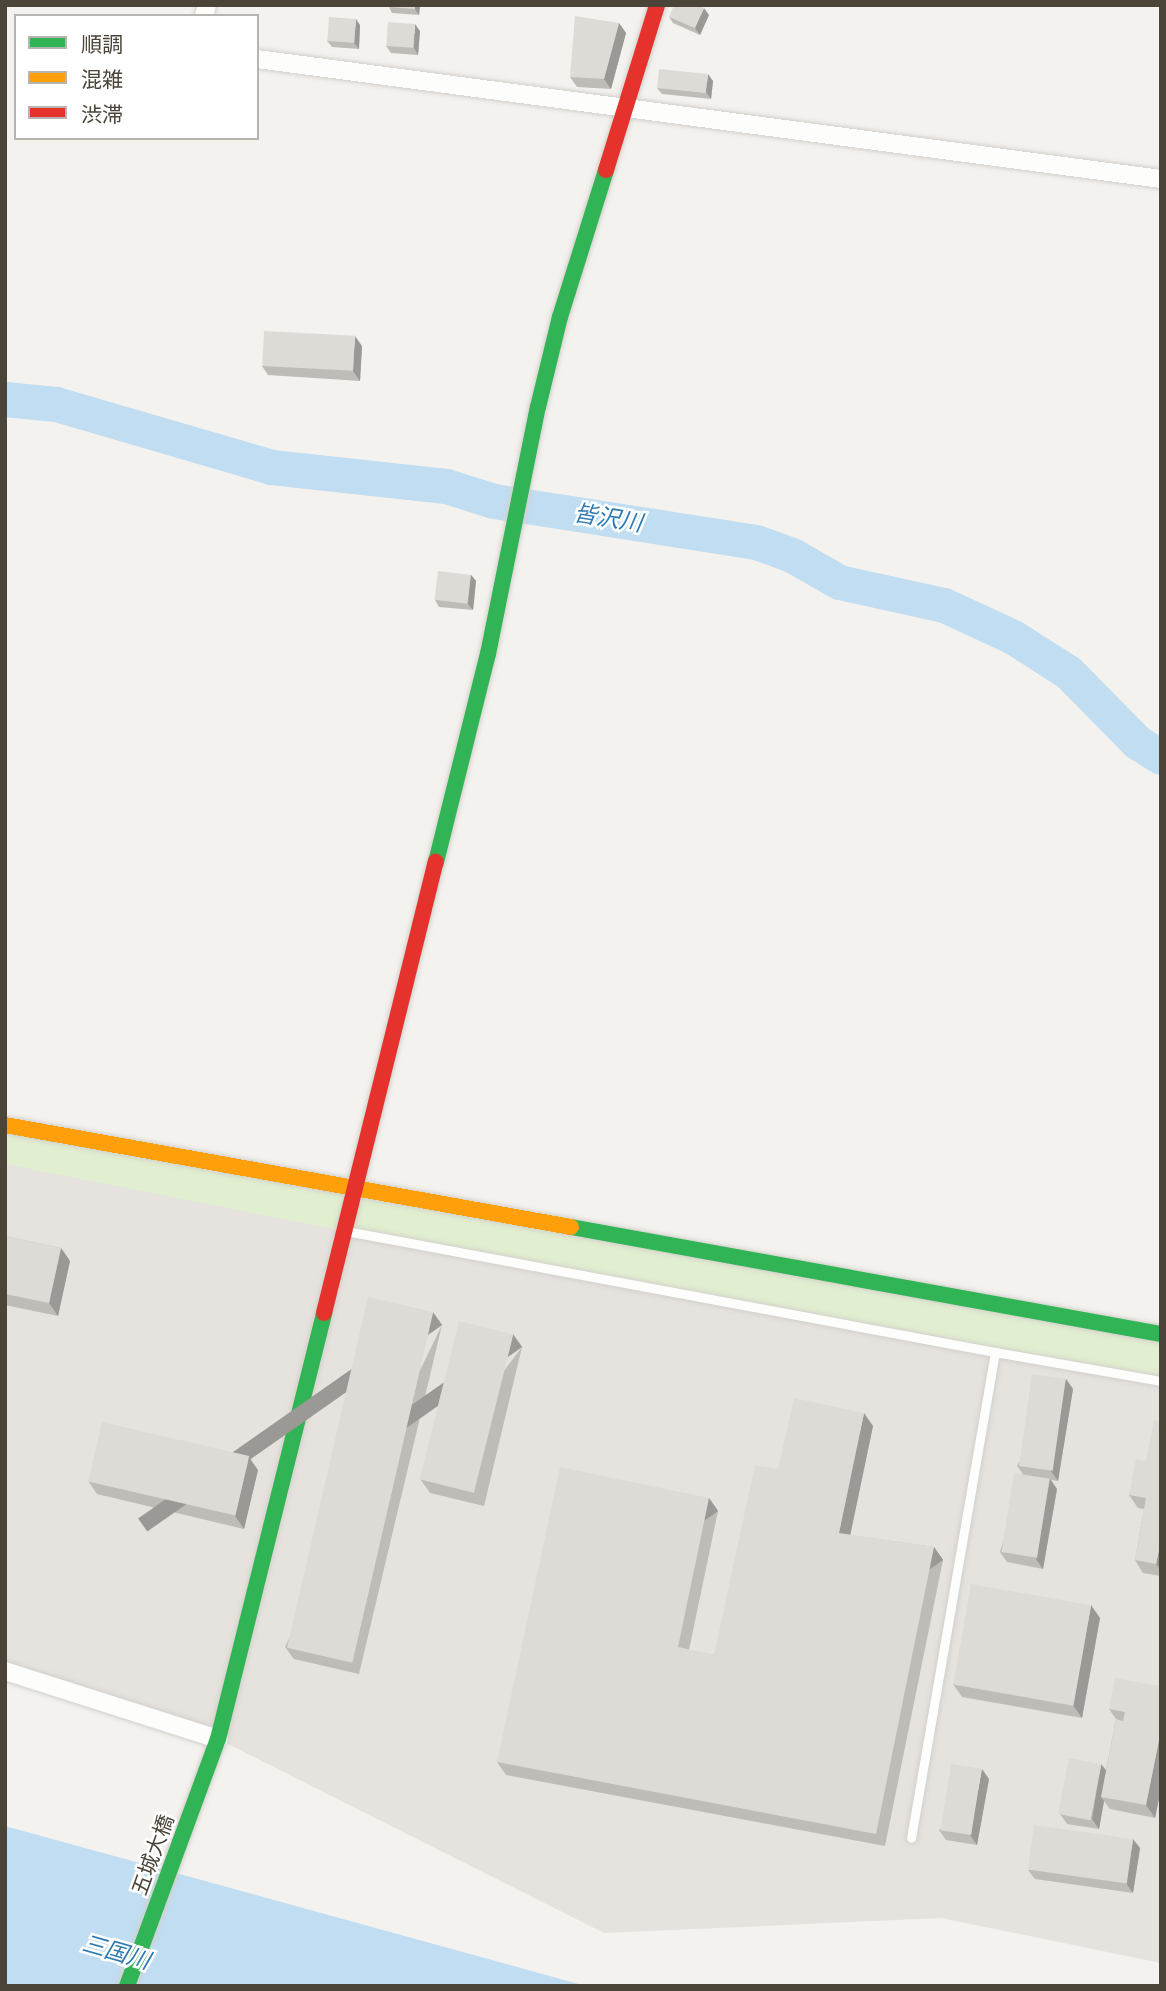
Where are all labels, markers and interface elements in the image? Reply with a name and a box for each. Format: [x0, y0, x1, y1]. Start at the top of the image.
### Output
legend [14, 14, 259, 140]
text: 順調 [81, 33, 123, 57]
text: 混雑 [81, 68, 123, 92]
text: 渋滞 [81, 103, 123, 127]
water label: 皆沢川 [572, 500, 644, 538]
street label: 五城大橋 [127, 1811, 179, 1899]
water label: 三国川 [79, 1930, 153, 1976]

